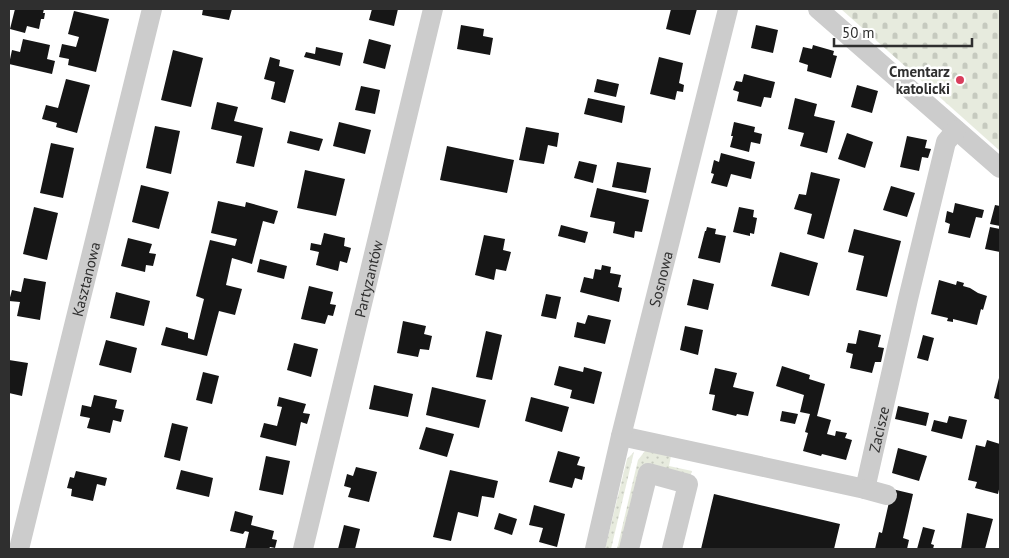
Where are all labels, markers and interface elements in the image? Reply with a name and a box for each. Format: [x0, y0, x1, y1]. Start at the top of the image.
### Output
scale bar [834, 15, 972, 47]
text: 50 m [842, 23, 875, 42]
place label: Cmentarz katolicki [889, 62, 950, 98]
marker: Cmentarz katolicki [954, 74, 966, 86]
street label: Partyzantów [350, 238, 387, 319]
street label: Kasztanowa [67, 240, 104, 318]
street label: Sosnowa [644, 249, 677, 309]
street label: Zacisze [864, 404, 893, 454]

